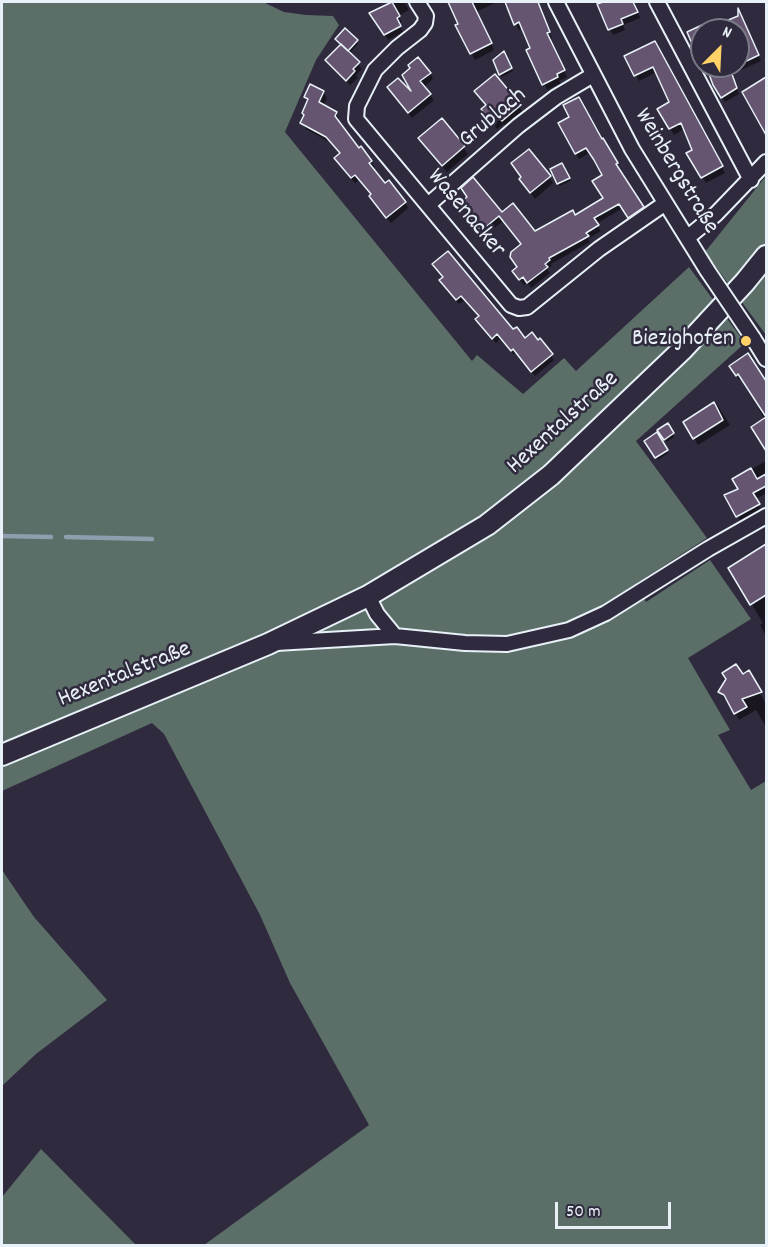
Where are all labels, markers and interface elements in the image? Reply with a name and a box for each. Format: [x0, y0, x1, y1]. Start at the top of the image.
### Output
north arrow [690, 18, 750, 78]
text: N [718, 21, 735, 45]
street label: Grublach [454, 82, 534, 156]
street label: Weinbergstraße [626, 104, 724, 240]
street label: Wasenacker [420, 164, 510, 264]
place label: Biezighofen [632, 327, 734, 355]
marker: Biezighofen [739, 334, 753, 348]
street label: Hexentalstraße [502, 366, 626, 482]
street label: Hexentalstraße [55, 636, 195, 716]
scale bar [558, 1190, 674, 1228]
text: 50 m [566, 1200, 601, 1225]

